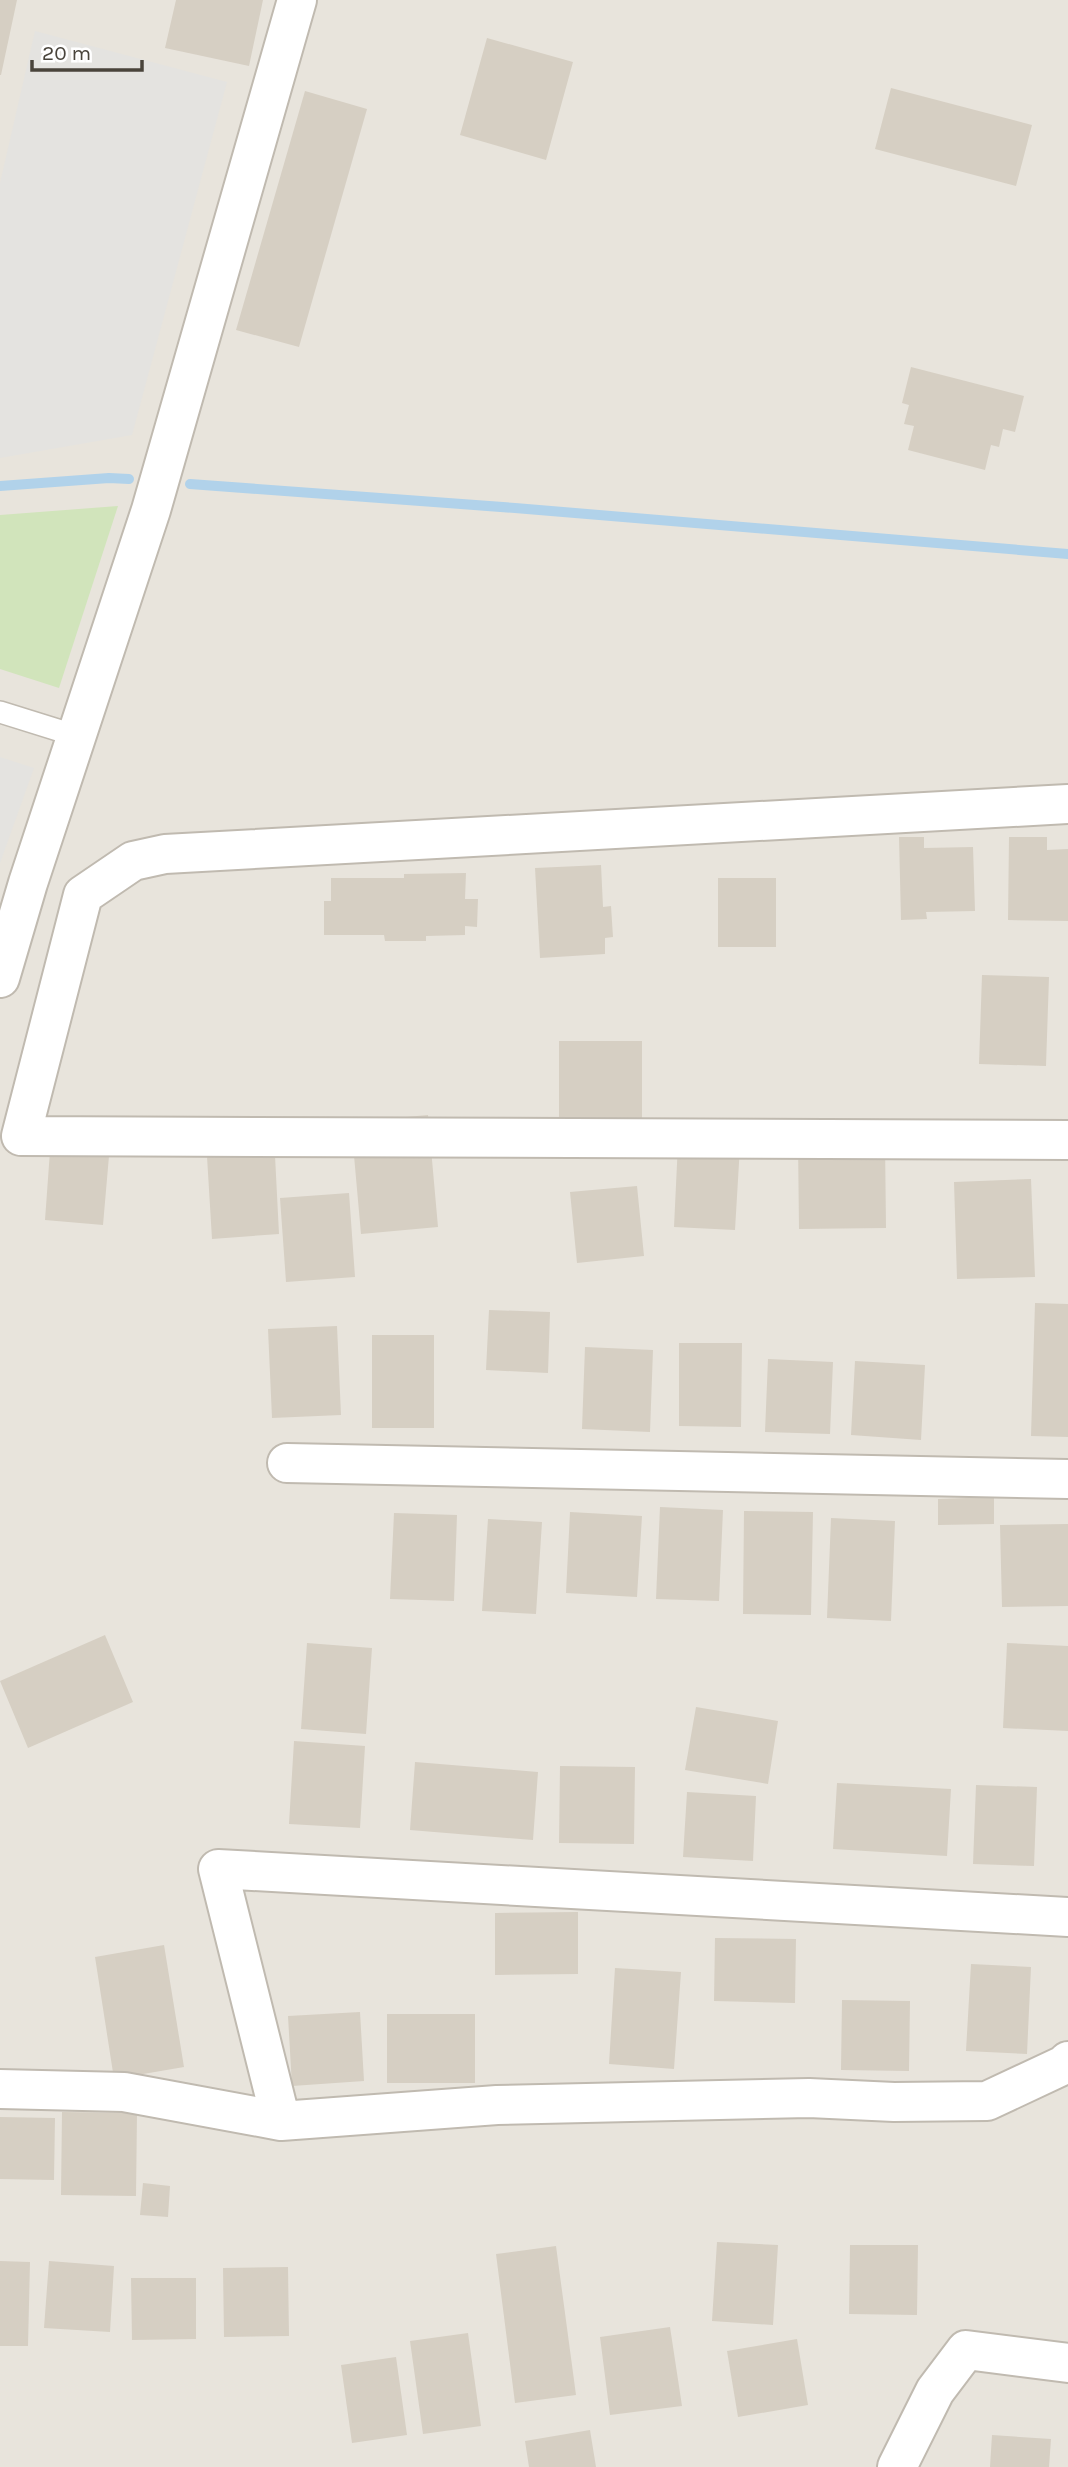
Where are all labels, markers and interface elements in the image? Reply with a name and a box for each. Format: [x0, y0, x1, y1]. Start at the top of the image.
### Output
scale bar [32, 28, 142, 72]
text: 20 m [42, 41, 91, 65]

